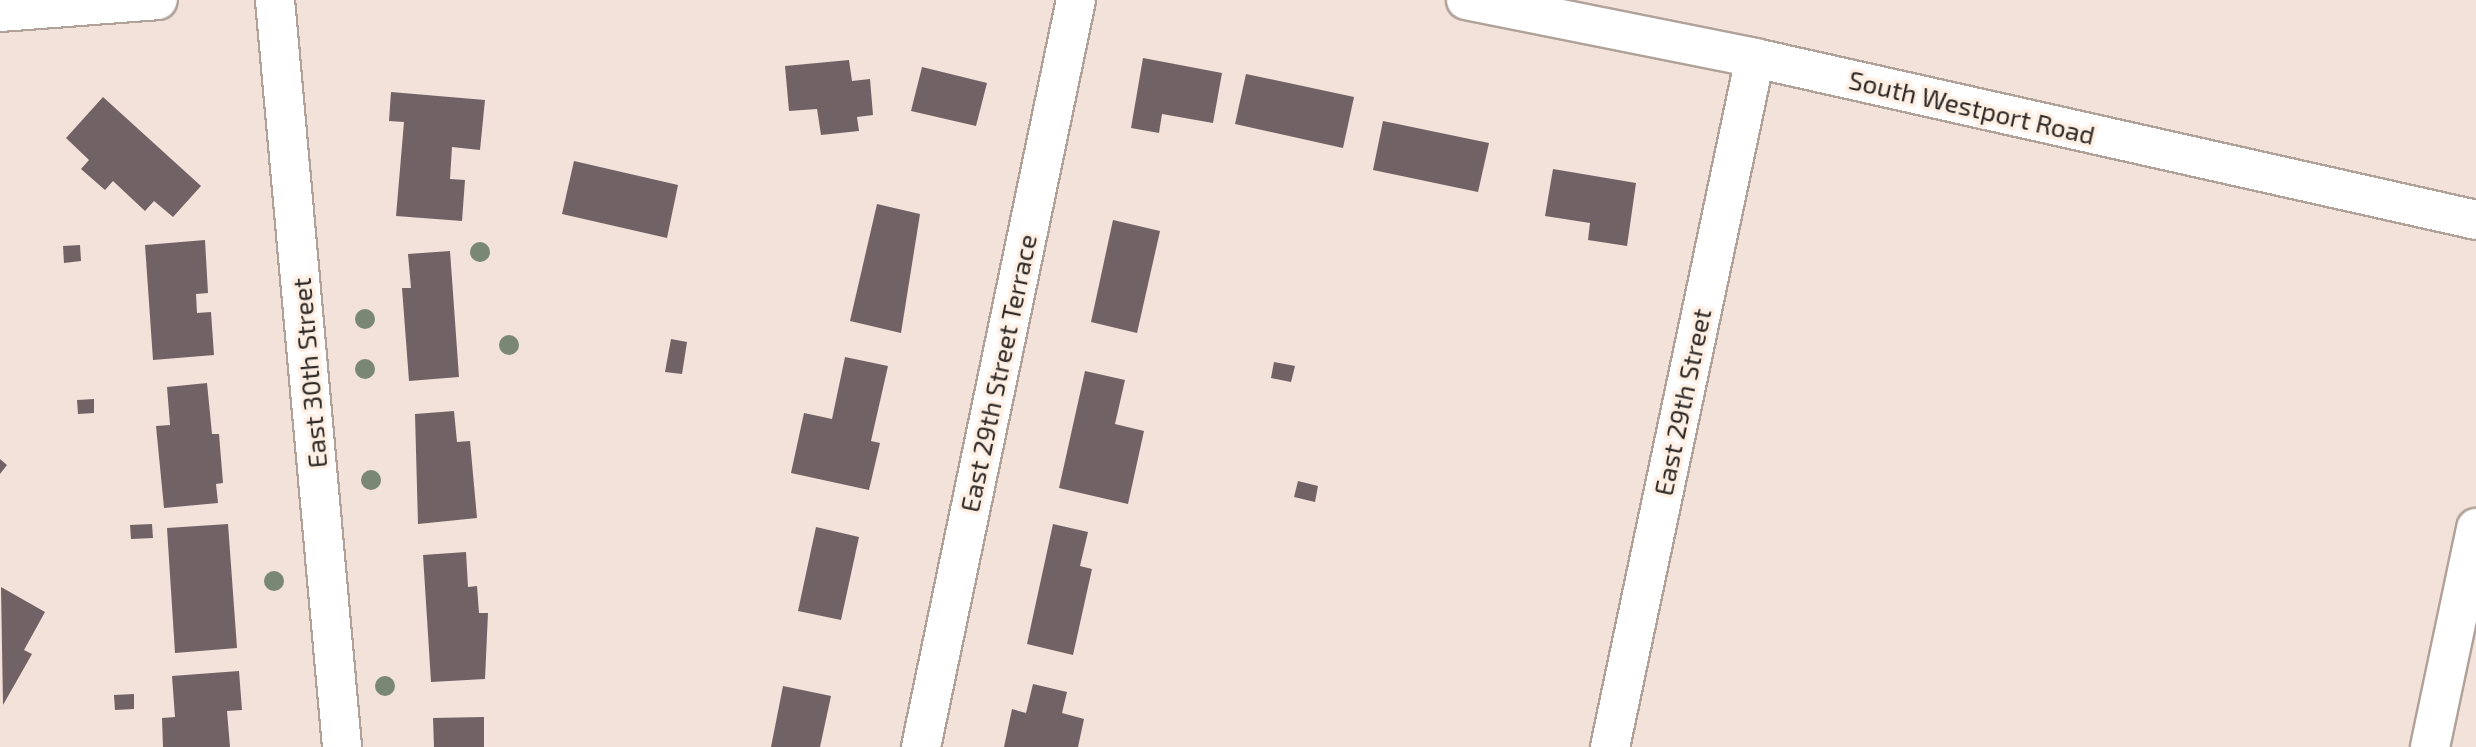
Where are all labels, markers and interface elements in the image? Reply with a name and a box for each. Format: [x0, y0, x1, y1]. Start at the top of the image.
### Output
street label: South Westport Road [1846, 63, 2098, 151]
street label: East 29th Street Terrace [953, 231, 1043, 515]
street label: East 30th Street [285, 277, 333, 469]
street label: East 29th Street [1647, 306, 1717, 498]

